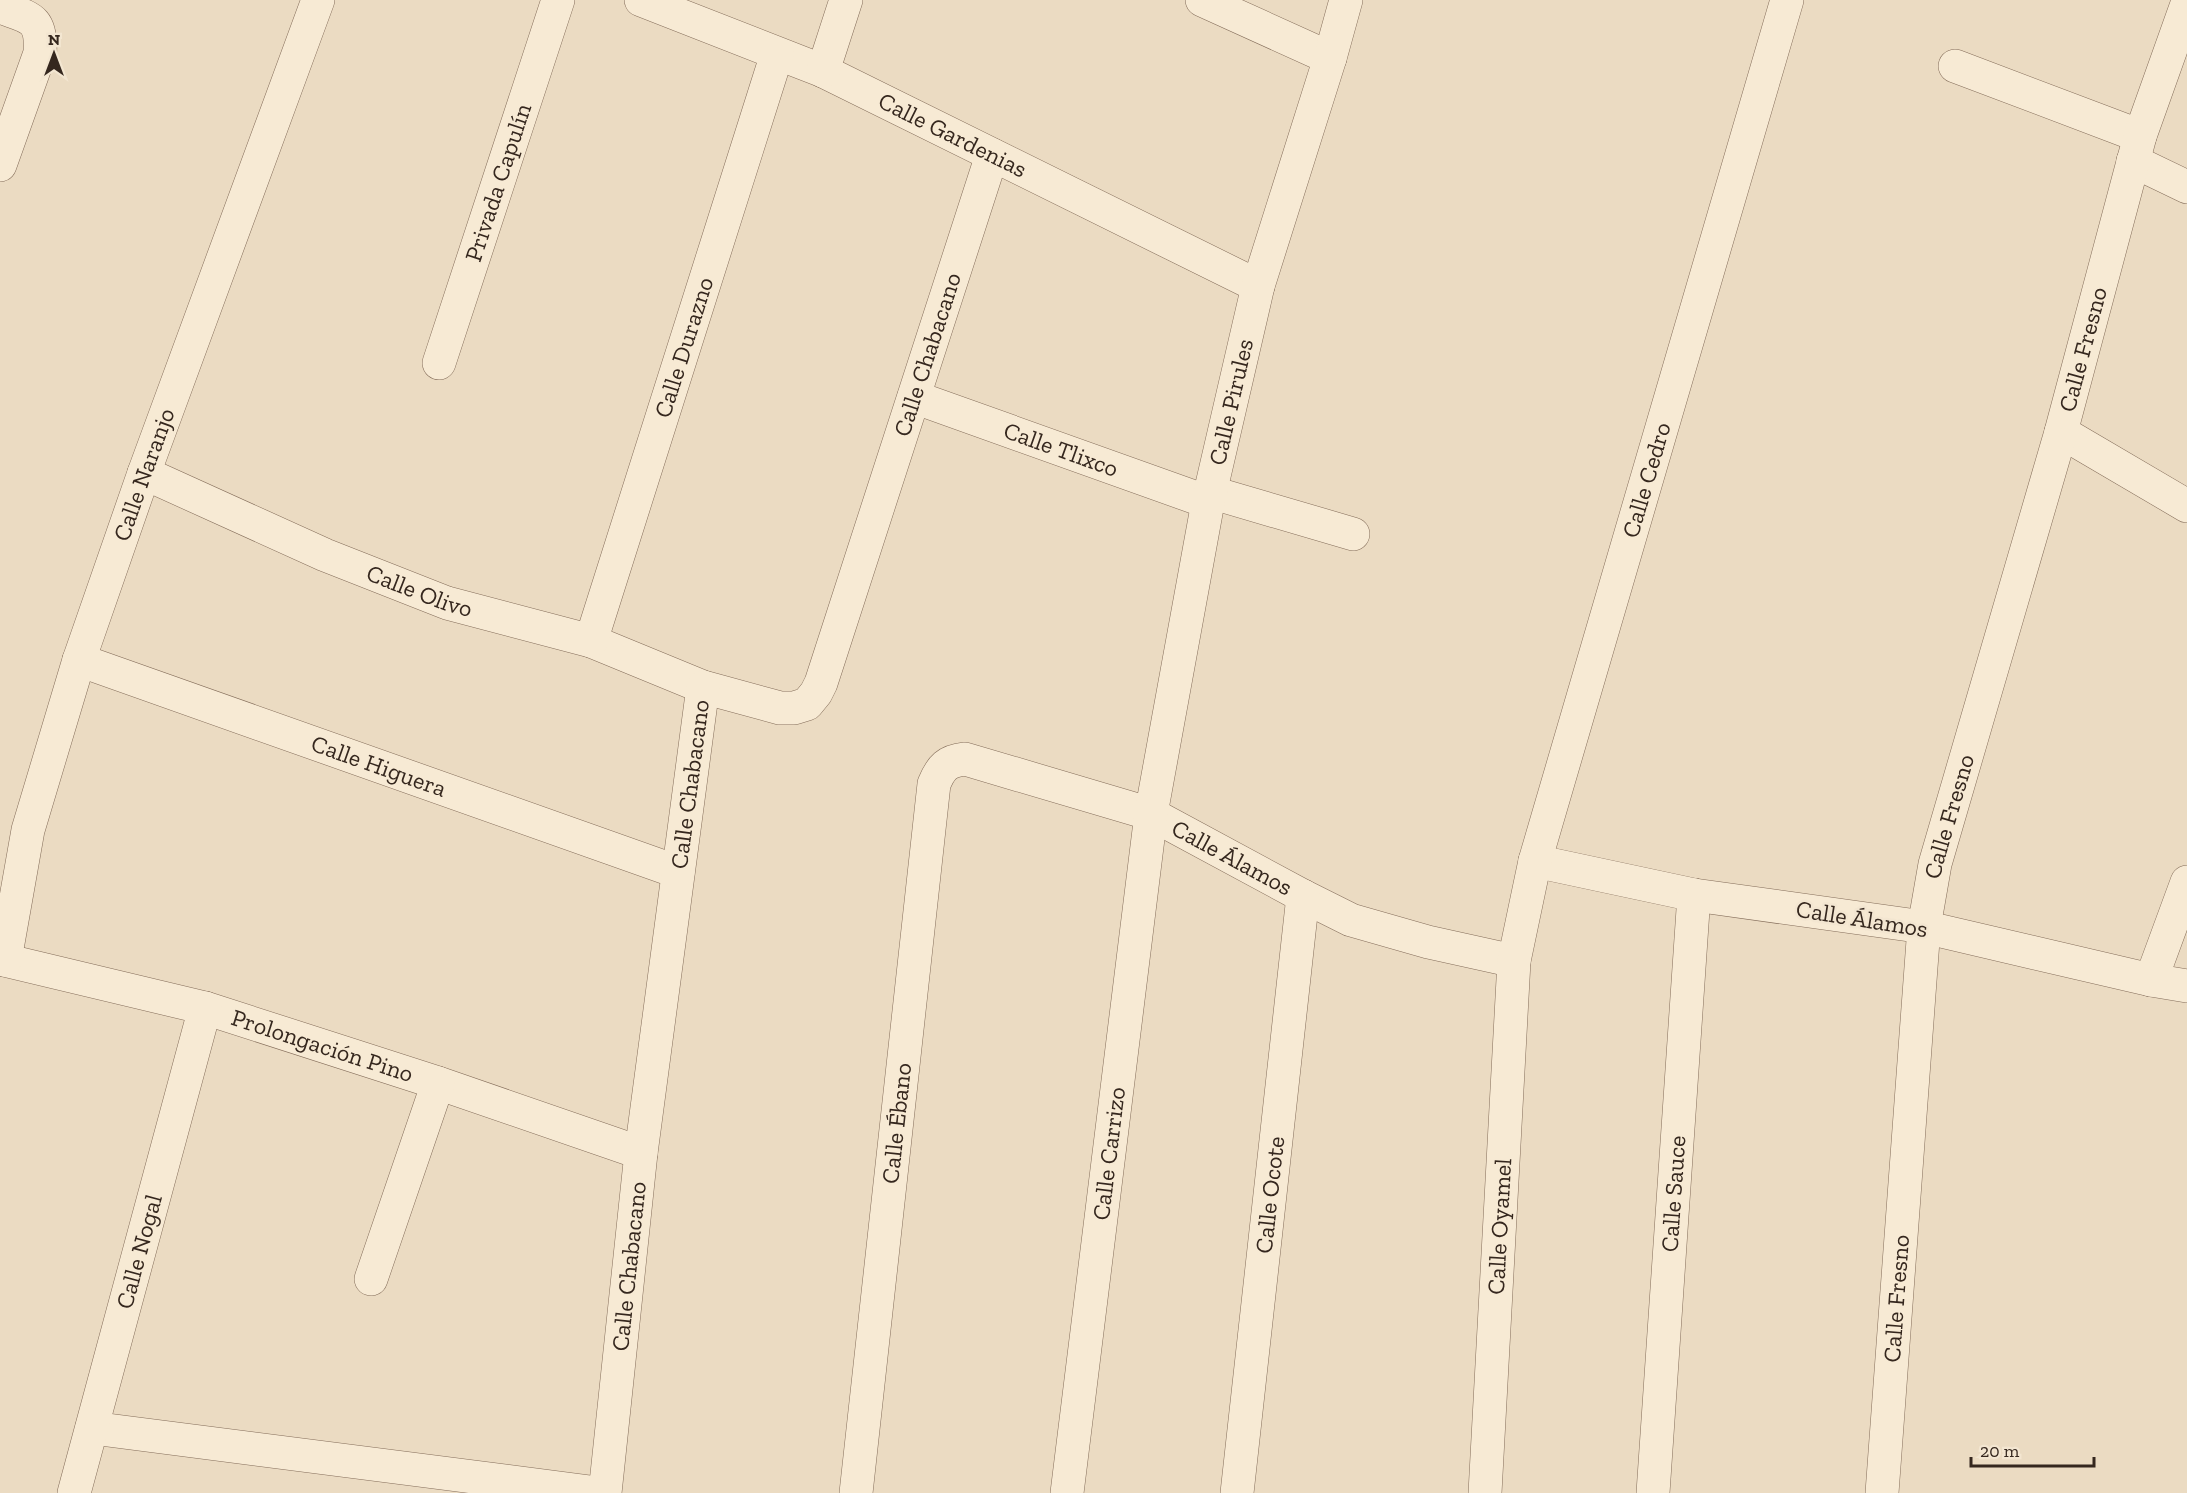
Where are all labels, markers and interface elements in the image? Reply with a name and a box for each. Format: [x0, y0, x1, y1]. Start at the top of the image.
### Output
north arrow [24, 24, 84, 84]
text: N [48, 30, 60, 49]
street label: Calle Gardenias [874, 86, 1032, 184]
street label: Privada Capulín [458, 99, 537, 265]
street label: Calle Chabacano [887, 269, 967, 440]
street label: Calle Durazno [648, 273, 719, 421]
street label: Calle Fresno [2052, 284, 2113, 415]
street label: Calle Pirules [1202, 336, 1259, 468]
street label: Calle Naranjo [106, 404, 181, 545]
street label: Calle Tlixco [1000, 415, 1122, 483]
street label: Calle Cedro [1615, 419, 1677, 541]
street label: Calle Olivo [363, 558, 476, 623]
street label: Calle Chabacano [664, 698, 715, 870]
street label: Calle Higuera [308, 728, 451, 803]
street label: Calle Fresno [1918, 751, 1980, 881]
street label: Calle Álamos [1167, 813, 1298, 902]
street label: Calle Álamos [1794, 894, 1930, 943]
street label: Prolongación Pino [228, 1002, 417, 1088]
street label: Calle Ébano [875, 1061, 917, 1185]
street label: Calle Carrizo [1086, 1085, 1131, 1222]
street label: Calle Sauce [1655, 1134, 1691, 1253]
street label: Calle Ocote [1249, 1135, 1290, 1255]
street label: Calle Oyamel [1481, 1157, 1517, 1295]
street label: Calle Chabacano [605, 1180, 652, 1352]
street label: Calle Nogal [109, 1191, 168, 1312]
street label: Calle Fresno [1877, 1234, 1915, 1363]
scale bar [1971, 1430, 2094, 1468]
text: 20 m [1980, 1440, 2020, 1462]

